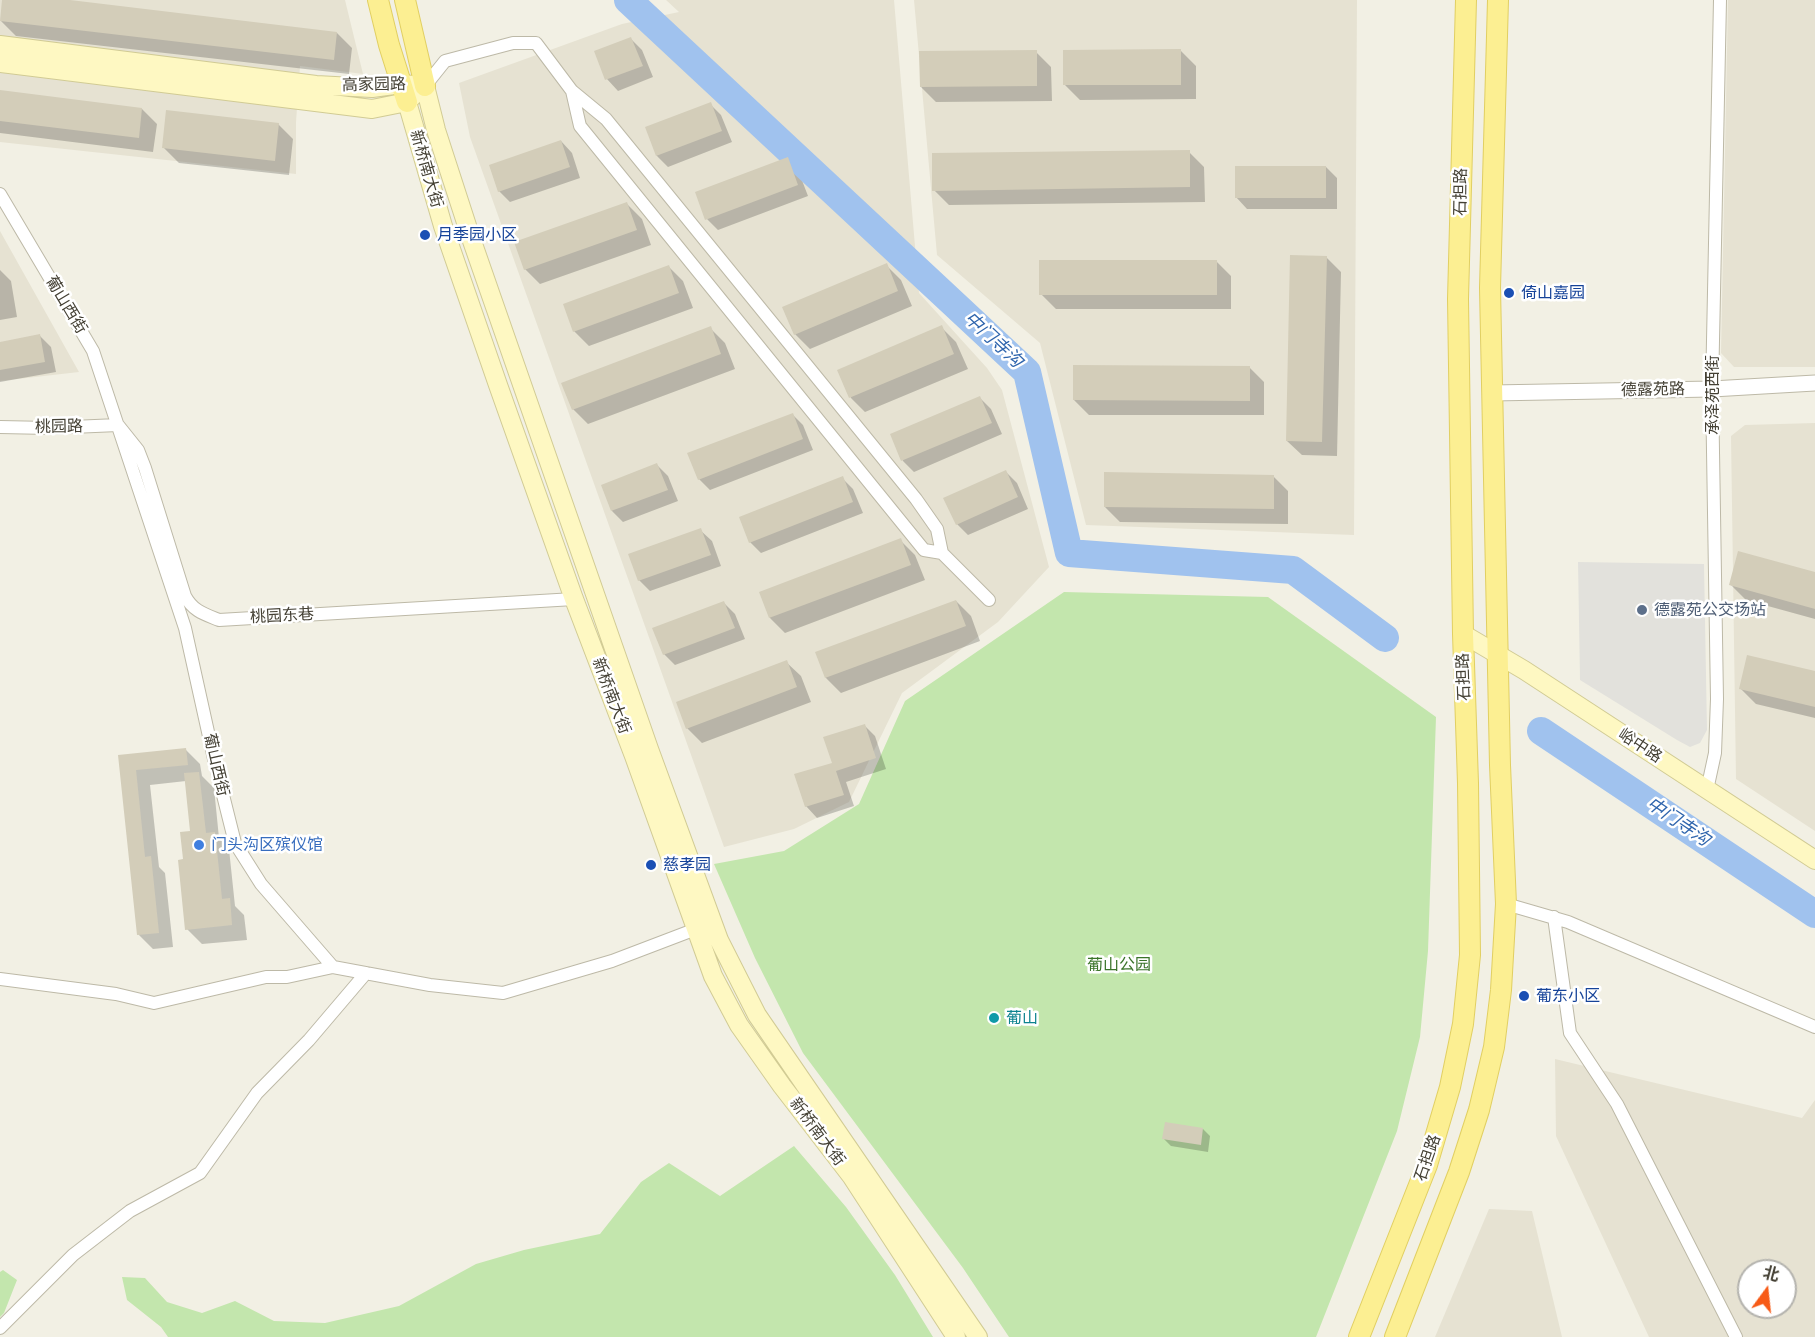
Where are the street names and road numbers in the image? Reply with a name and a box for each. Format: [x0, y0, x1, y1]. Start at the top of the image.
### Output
street label: 高家园路 [342, 75, 406, 95]
street label: 新桥南大街 [406, 128, 446, 210]
street label: 石担路 [1451, 168, 1471, 216]
street label: 葡山西街 [41, 273, 91, 337]
street label: 承泽苑西街 [1703, 355, 1723, 435]
street label: 德露苑路 [1621, 380, 1685, 400]
street label: 桃园路 [35, 417, 83, 437]
street label: 桃园东巷 [250, 605, 314, 627]
street label: 石担路 [1454, 653, 1474, 701]
street label: 新桥南大街 [588, 655, 634, 737]
street label: 峪中路 [1615, 725, 1665, 767]
street label: 葡山西街 [199, 732, 233, 798]
street label: 新桥南大街 [785, 1094, 849, 1170]
street label: 石担路 [1411, 1132, 1445, 1184]

